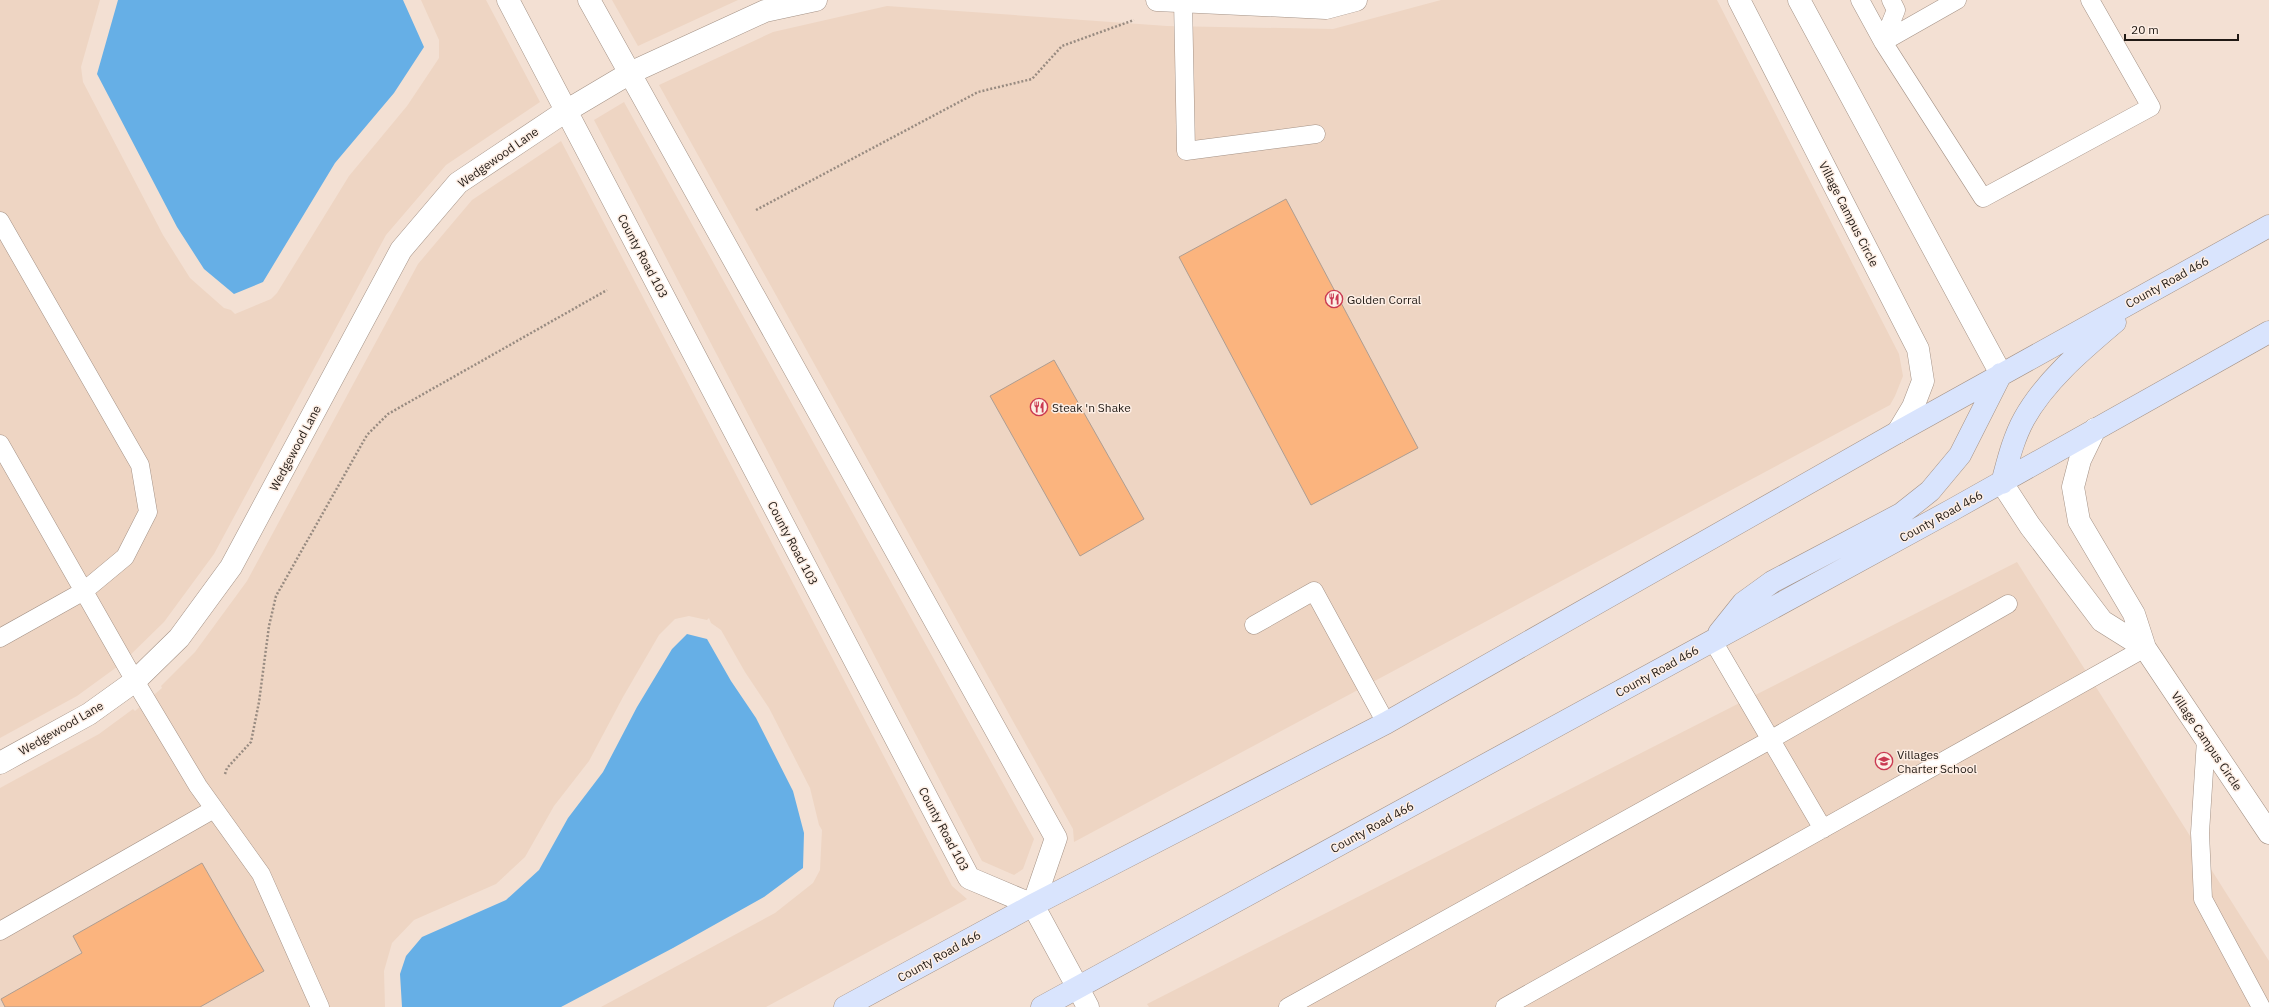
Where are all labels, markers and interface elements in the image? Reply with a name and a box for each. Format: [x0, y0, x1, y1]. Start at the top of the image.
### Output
scale bar [2125, 16, 2238, 42]
text: 20 m [2131, 22, 2159, 37]
street label: Wedgewood Lane [455, 123, 542, 190]
street label: Village Campus Circle [1816, 159, 1882, 270]
street label: County Road 103 [615, 211, 671, 301]
street label: County Road 466 [2123, 253, 2211, 311]
restaurant icon: Golden Corral [1324, 289, 1344, 309]
place label: Golden Corral [1347, 292, 1421, 307]
restaurant icon: Steak 'n Shake [1029, 397, 1049, 417]
place label: Steak 'n Shake [1052, 400, 1131, 415]
street label: Wedgewood Lane [266, 402, 324, 493]
street label: County Road 466 [1897, 487, 1985, 545]
street label: County Road 103 [765, 498, 821, 588]
street label: County Road 466 [1613, 642, 1701, 700]
street label: Village Campus Circle [2168, 689, 2246, 794]
street label: Wedgewood Lane [16, 698, 106, 758]
place label: Villages Charter School [1897, 747, 1977, 776]
school or university icon: Villages Charter School [1874, 751, 1894, 771]
street label: County Road 103 [916, 784, 972, 874]
street label: County Road 466 [1328, 798, 1416, 856]
street label: County Road 466 [895, 927, 983, 985]

